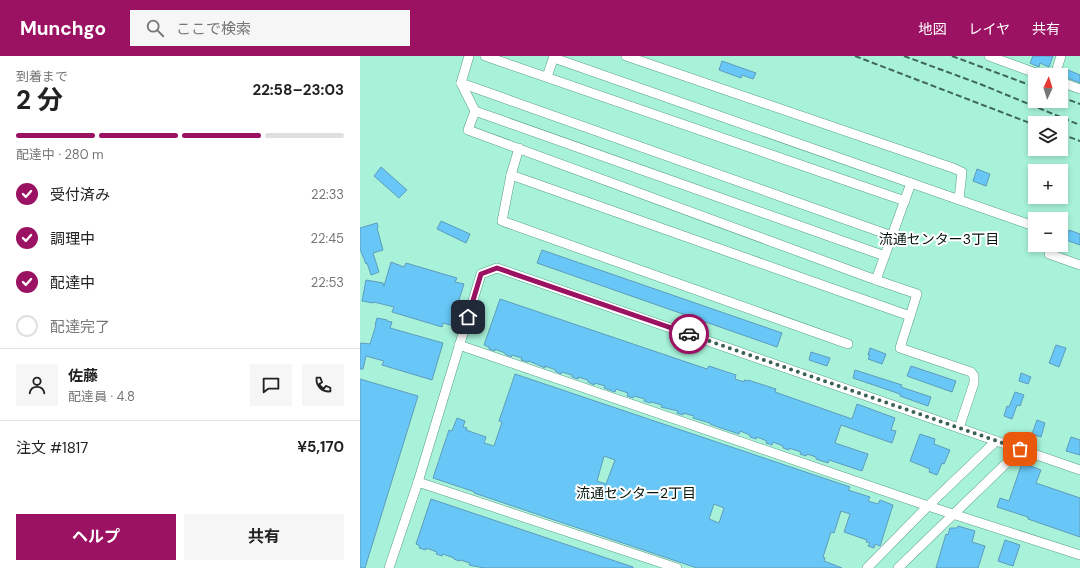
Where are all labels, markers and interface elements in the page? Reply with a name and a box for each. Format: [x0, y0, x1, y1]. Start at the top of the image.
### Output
search box [130, 10, 410, 46]
text: Munchgo [20, 16, 106, 41]
icon: search [144, 17, 166, 39]
text: ここで検索 [176, 19, 251, 39]
text: 地図 [918, 20, 946, 38]
text: レイヤ [968, 20, 1010, 38]
text: 共有 [1032, 20, 1060, 38]
text: 到着まで [16, 68, 68, 85]
north arrow [1028, 68, 1068, 108]
map controls [1028, 68, 1068, 252]
text: 22:58–23:03 [252, 80, 344, 100]
text: 2 分 [16, 83, 63, 117]
button: layers [1028, 116, 1068, 156]
text: 配達中 · 280 m [16, 146, 104, 163]
button: + [1028, 164, 1068, 204]
icon: check [16, 183, 38, 205]
text: 受付済み [50, 185, 110, 205]
text: 22:33 [311, 186, 344, 203]
button: − [1028, 212, 1068, 252]
icon: check [16, 227, 38, 249]
text: 調理中 [50, 229, 95, 249]
text: 22:45 [311, 230, 344, 247]
district label: 流通センター3丁目 [879, 230, 999, 248]
icon: check [16, 271, 38, 293]
text: 配達中 [50, 273, 95, 293]
text: 22:53 [311, 274, 344, 291]
pin [451, 300, 485, 334]
icon: home [457, 306, 479, 328]
courier [669, 314, 709, 354]
text: 配達完了 [50, 317, 110, 337]
icon: car [678, 323, 700, 345]
button: person [16, 364, 58, 406]
button: chat [250, 364, 292, 406]
button: phone [302, 364, 344, 406]
text: 佐藤 [68, 366, 98, 386]
text: 配達員 · 4.8 [68, 388, 135, 405]
pin [1003, 432, 1037, 466]
text: ¥5,170 [297, 437, 344, 457]
text: 注文 #1817 [16, 438, 88, 458]
icon: bag [1009, 438, 1031, 460]
district label: 流通センター2丁目 [576, 484, 696, 502]
button: ヘルプ [16, 514, 176, 560]
button: 共有 [184, 514, 344, 560]

